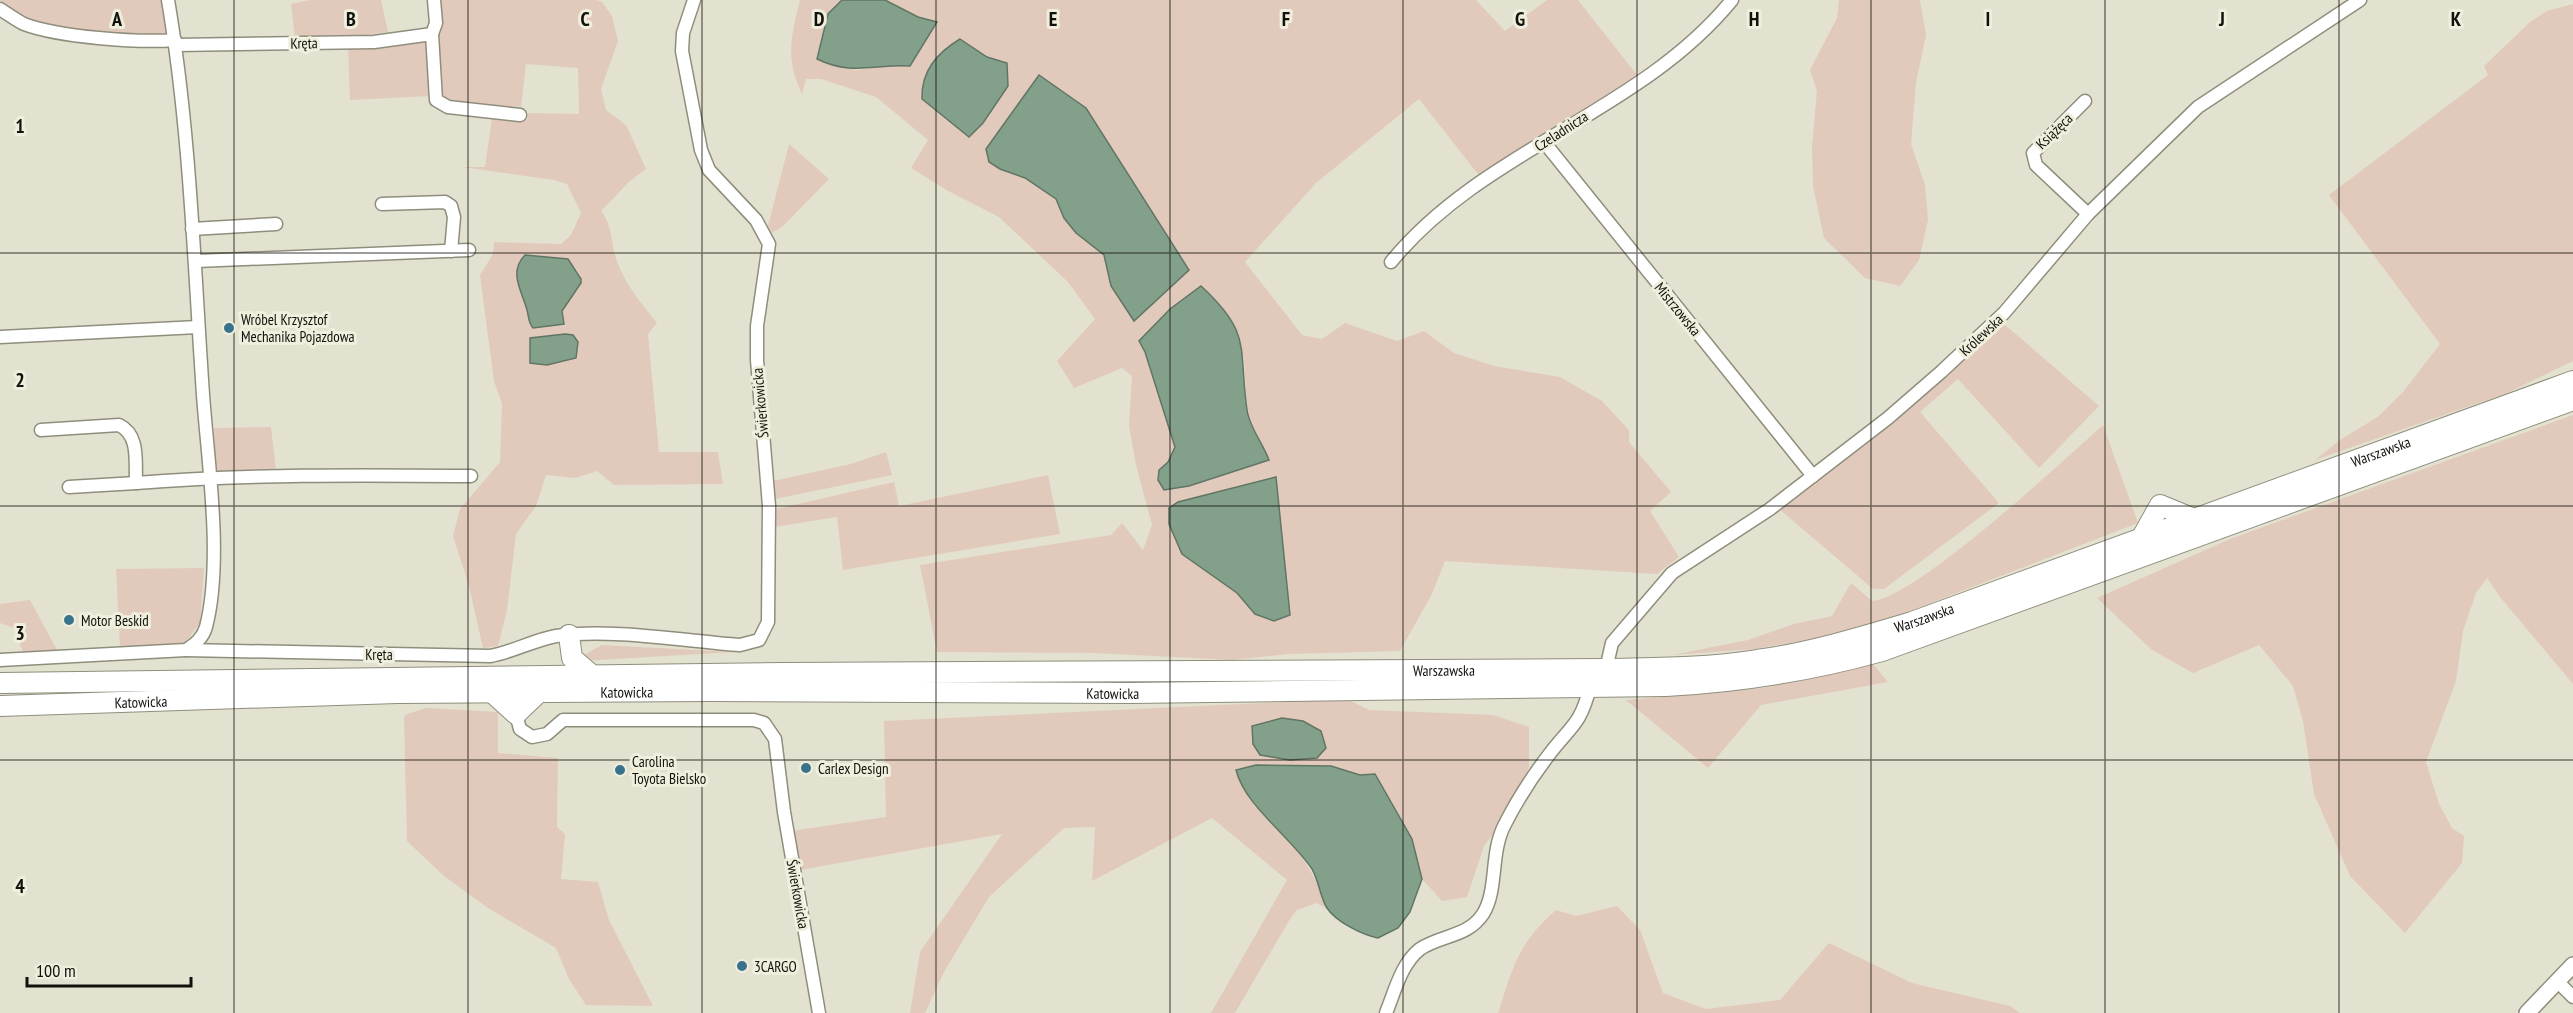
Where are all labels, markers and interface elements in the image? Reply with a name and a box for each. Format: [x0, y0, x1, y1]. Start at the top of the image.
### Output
text: A [111, 6, 123, 32]
text: B [346, 6, 356, 32]
text: C [580, 6, 590, 32]
text: D [814, 6, 825, 32]
text: E [1049, 6, 1057, 32]
text: F [1282, 6, 1290, 32]
text: G [1515, 6, 1525, 32]
text: H [1749, 6, 1759, 32]
text: I [1986, 6, 1990, 32]
text: J [2218, 6, 2225, 32]
text: K [2451, 6, 2462, 32]
street label: Kręta [290, 33, 318, 53]
street label: Czeladnicza [1530, 107, 1592, 155]
street label: Książęca [2032, 109, 2076, 153]
text: 1 [15, 113, 25, 139]
street label: Mistrzowska [1651, 278, 1705, 340]
place label: Wróbel Krzysztof Mechanika Pojazdowa [241, 310, 355, 346]
street label: Królewska [1955, 310, 2007, 360]
marker: Wróbel Krzysztof Mechanika Pojazdowa [222, 321, 236, 335]
text: 2 [15, 367, 25, 393]
street label: Świerkowicka [747, 367, 773, 439]
street label: Warszawska [2348, 432, 2413, 471]
street label: Warszawska [1892, 598, 1956, 636]
place label: Motor Beskid [81, 611, 149, 630]
marker: Motor Beskid [62, 613, 76, 627]
text: 3 [15, 620, 25, 646]
street label: Kręta [365, 645, 393, 664]
street label: Warszawska [1413, 660, 1475, 679]
street label: Katowicka [600, 682, 653, 701]
street label: Katowicka [1086, 683, 1139, 703]
street label: Katowicka [114, 691, 168, 712]
place label: Carolina Toyota Bielsko [632, 752, 706, 788]
place label: Carlex Design [818, 759, 889, 778]
marker: Carlex Design [799, 761, 813, 775]
marker: Carolina Toyota Bielsko [613, 763, 627, 777]
street label: Świerkowicka [783, 858, 813, 930]
text: 4 [15, 873, 25, 899]
scale bar [27, 950, 190, 988]
place label: 3CARGO [754, 957, 797, 976]
text: 100 m [36, 959, 76, 982]
marker: 3CARGO [735, 959, 749, 973]

